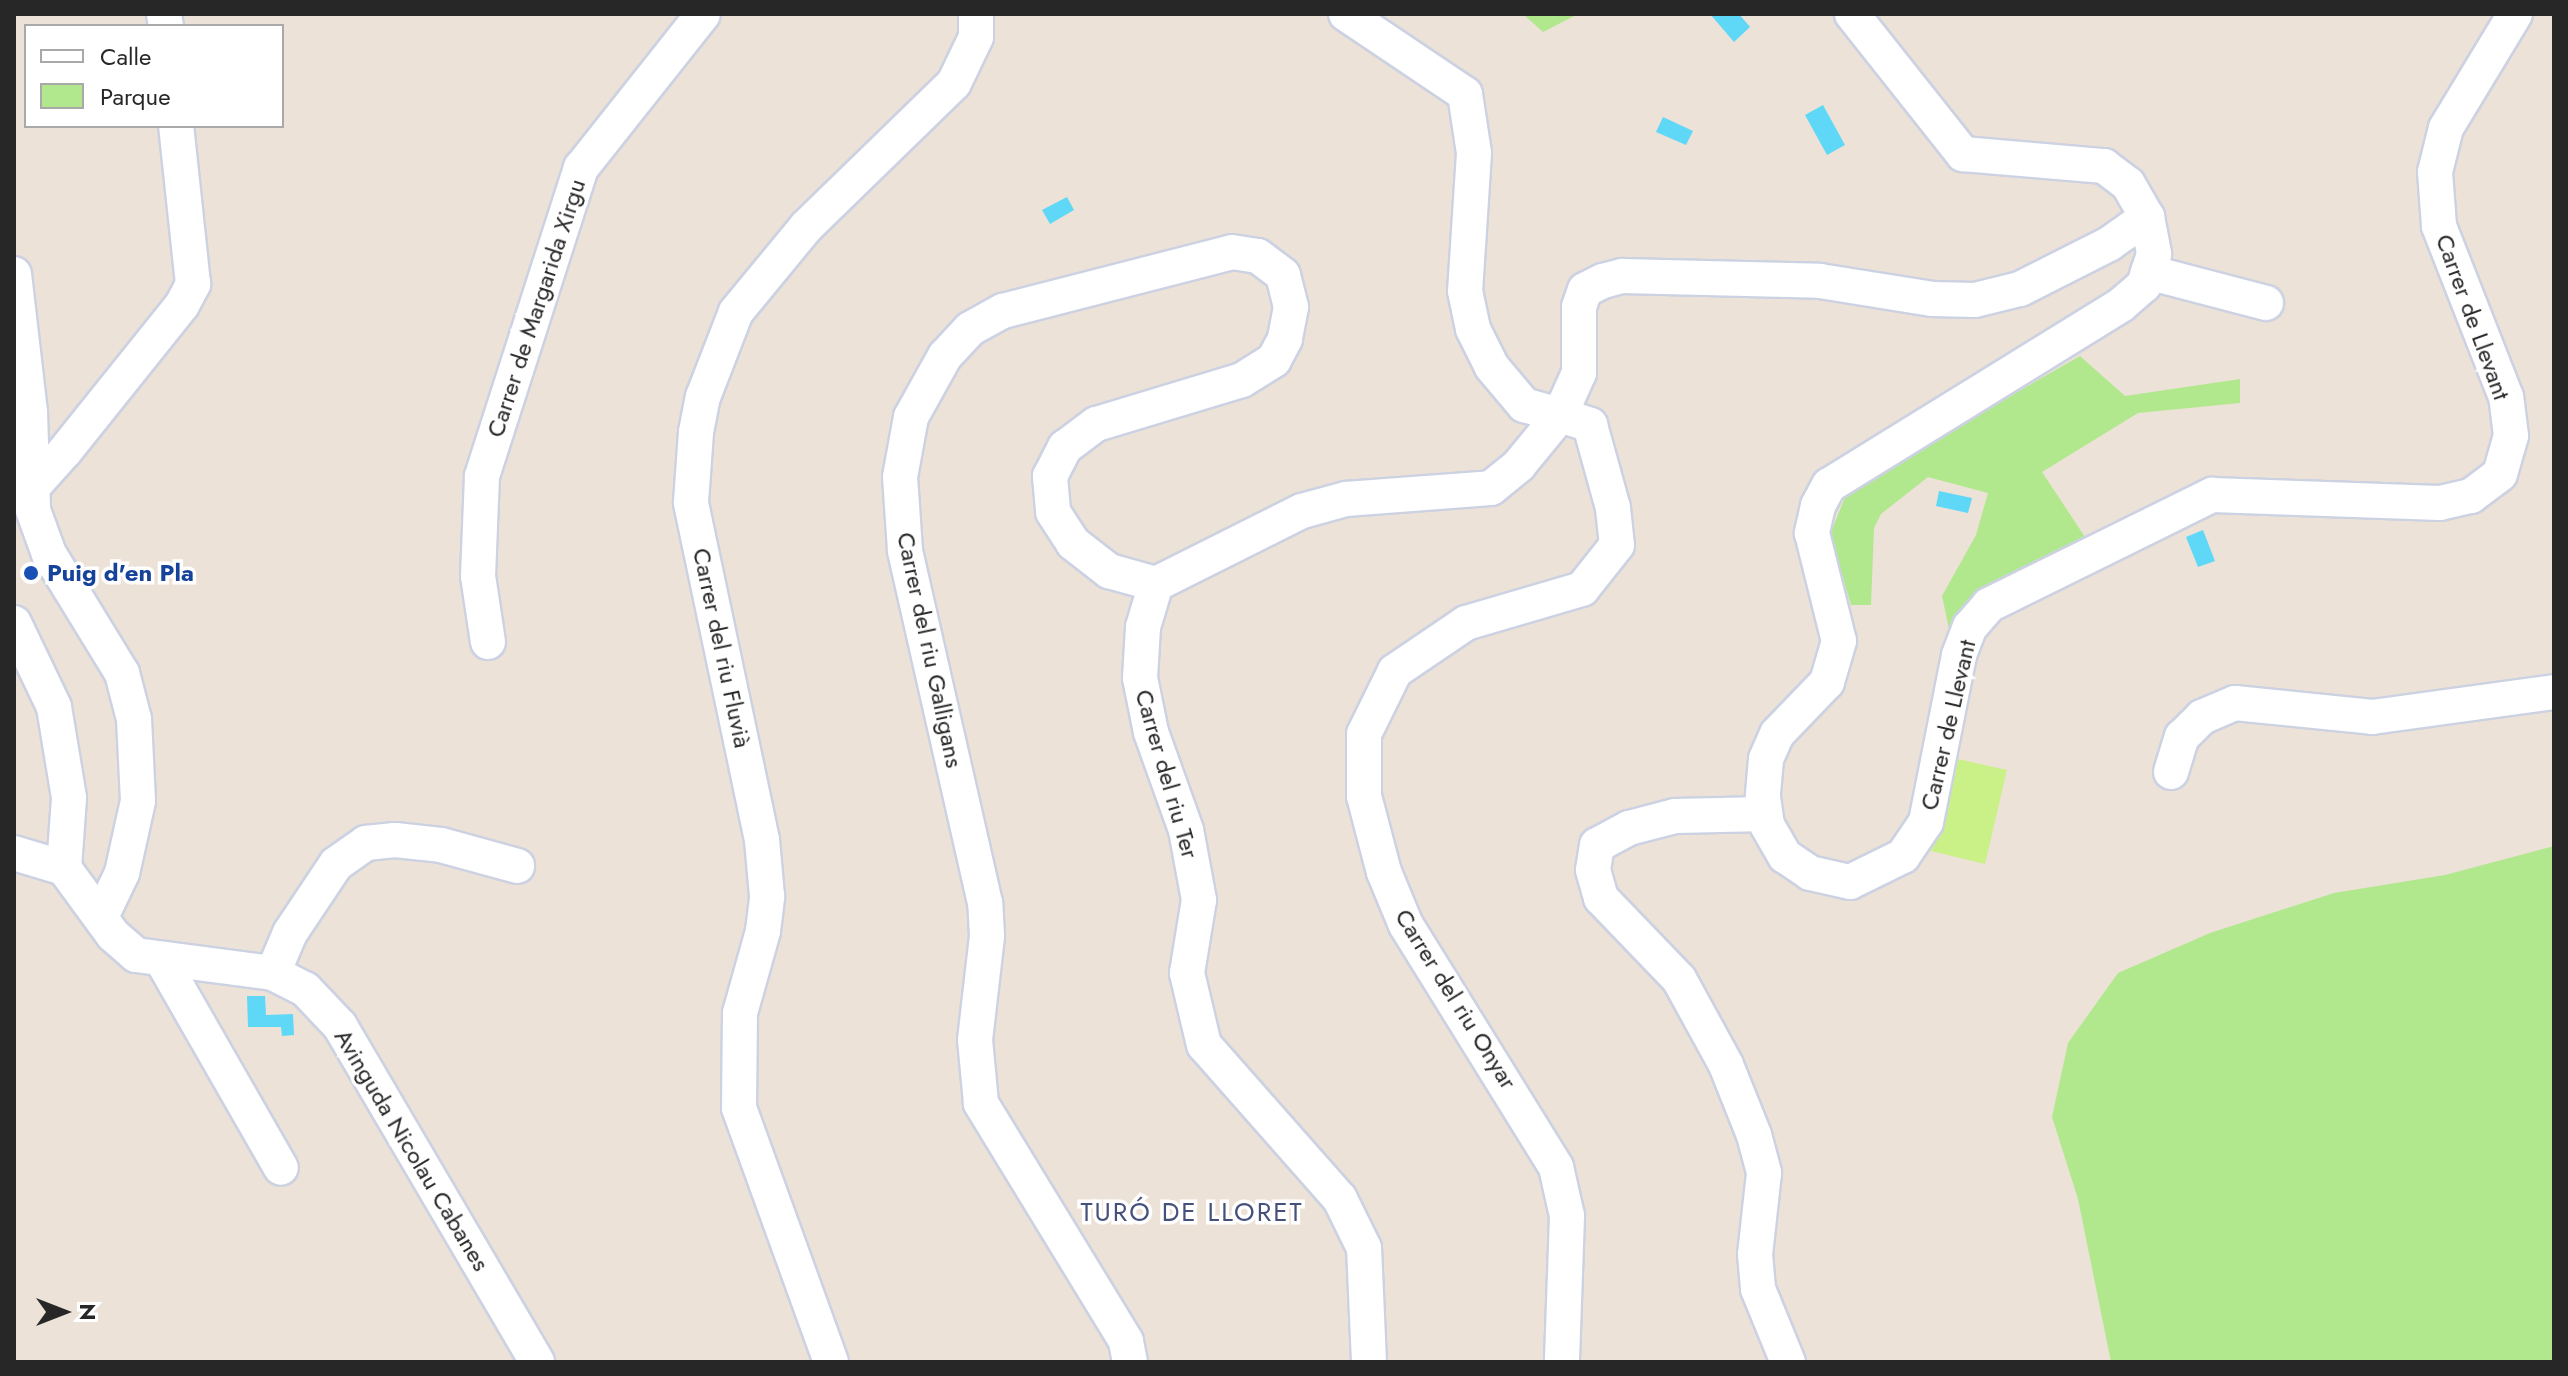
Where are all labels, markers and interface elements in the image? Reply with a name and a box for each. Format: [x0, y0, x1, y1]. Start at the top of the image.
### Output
legend [24, 24, 284, 128]
text: Calle [100, 39, 151, 74]
text: Parque [100, 79, 171, 114]
street label: Carrer de Margarida Xirgu [481, 175, 591, 441]
street label: Carrer de Llevant [2430, 230, 2516, 404]
street label: Carrer del riu Galligans [891, 530, 969, 770]
street label: Carrer del riu Fluvià [687, 545, 757, 751]
place label: Puig d'en Pla [47, 559, 194, 587]
marker: Puig d'en Pla [22, 564, 40, 582]
street label: Carrer de Llevant [1914, 637, 1982, 813]
street label: Carrer del riu Ter [1129, 686, 1205, 862]
street label: Carrer del riu Onyar [1389, 904, 1523, 1094]
street label: Avinguda Nicolau Cabanes [328, 1024, 496, 1276]
district label: TURÓ DE LLORET [1080, 1197, 1304, 1229]
north arrow [24, 1272, 104, 1352]
text: N [72, 1303, 104, 1321]

